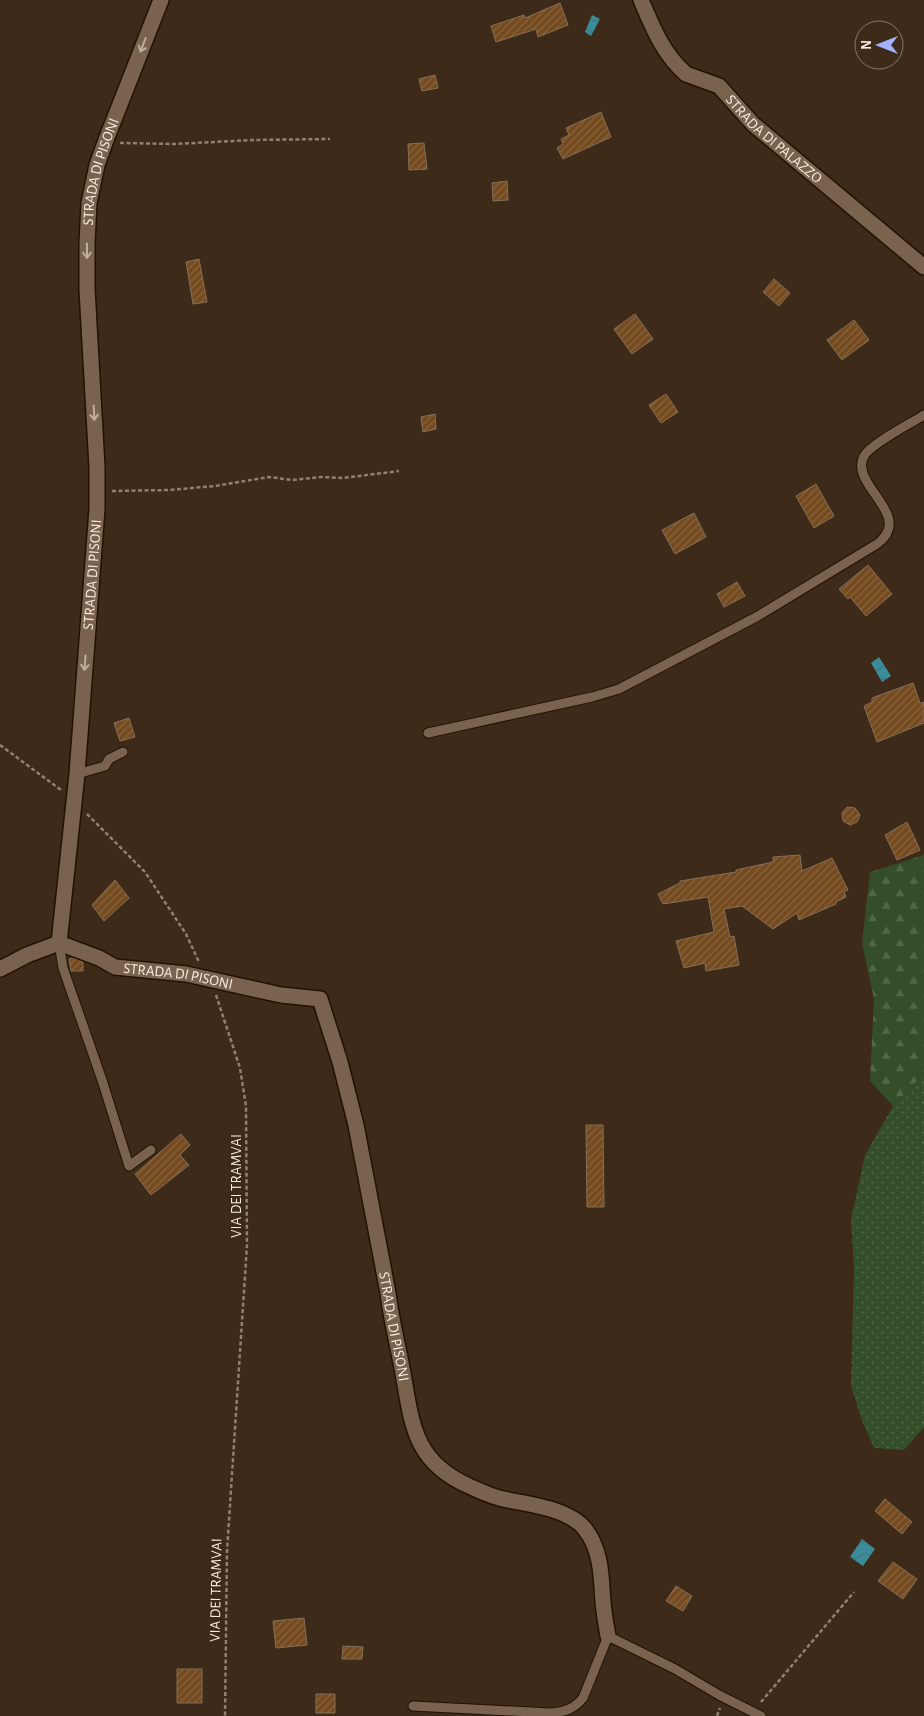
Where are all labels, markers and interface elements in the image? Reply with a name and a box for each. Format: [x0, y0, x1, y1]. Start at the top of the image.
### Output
north arrow [854, 20, 904, 70]
one-way arrow [138, 38, 147, 53]
text: N [860, 40, 874, 50]
street label: STRADA DI PALAZZO [723, 92, 825, 186]
street label: STRADA DI PISONI [80, 116, 121, 226]
one-way arrow [82, 242, 92, 259]
one-way arrow [90, 405, 99, 421]
street label: STRADA DI PISONI [80, 519, 104, 630]
one-way arrow [81, 654, 90, 670]
street label: STRADA DI PISONI [123, 960, 234, 992]
street label: VIA DEI TRAMVAI [229, 1134, 244, 1238]
street label: STRADA DI PISONI [377, 1271, 412, 1382]
street label: VIA DEI TRAMVAI [208, 1538, 224, 1642]

